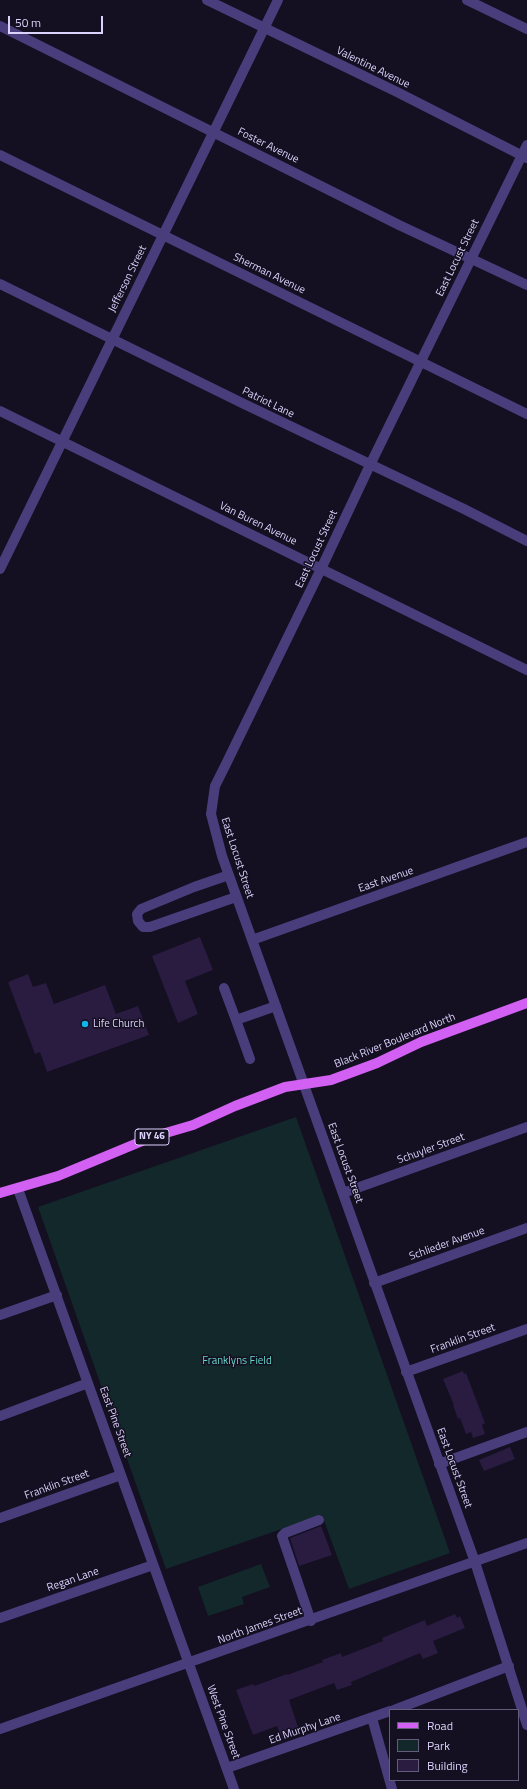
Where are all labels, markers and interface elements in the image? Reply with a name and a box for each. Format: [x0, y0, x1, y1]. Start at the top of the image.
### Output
scale bar [10, 8, 105, 34]
text: 50 m [15, 13, 41, 32]
street label: Valentine Avenue [334, 45, 412, 91]
street label: Foster Avenue [235, 125, 301, 167]
street label: East Locust Street [434, 217, 482, 299]
street label: Jefferson Street [106, 243, 150, 315]
street label: Sherman Avenue [231, 251, 307, 297]
street label: Patriot Lane [240, 385, 296, 421]
street label: Van Buren Avenue [217, 500, 299, 548]
street label: East Locust Street [293, 508, 341, 590]
street label: East Locust Street [218, 816, 256, 900]
street label: East Avenue [357, 864, 415, 896]
street label: Black River Boulevard North [333, 1011, 457, 1071]
place label: Life Church [93, 1017, 144, 1031]
marker: Life Church [80, 1019, 90, 1029]
street label: East Locust Street [324, 1121, 366, 1205]
road number: NY 46 [135, 1129, 169, 1145]
street label: Schuyler Street [396, 1131, 466, 1167]
street label: Schlieder Avenue [408, 1224, 486, 1264]
street label: Franklin Street [429, 1321, 497, 1357]
park label: Franklyns Field [202, 1354, 272, 1368]
street label: East Pine Street [96, 1385, 134, 1459]
street label: East Locust Street [433, 1426, 475, 1510]
street label: Franklin Street [23, 1467, 91, 1503]
street label: Regan Lane [45, 1565, 101, 1595]
street label: North James Street [216, 1605, 304, 1647]
street label: West Pine Street [204, 1683, 242, 1761]
legend [389, 1709, 519, 1781]
street label: Ed Murphy Lane [268, 1711, 342, 1747]
text: Road [427, 1716, 453, 1735]
text: Park [427, 1736, 450, 1755]
text: Building [427, 1756, 468, 1775]

